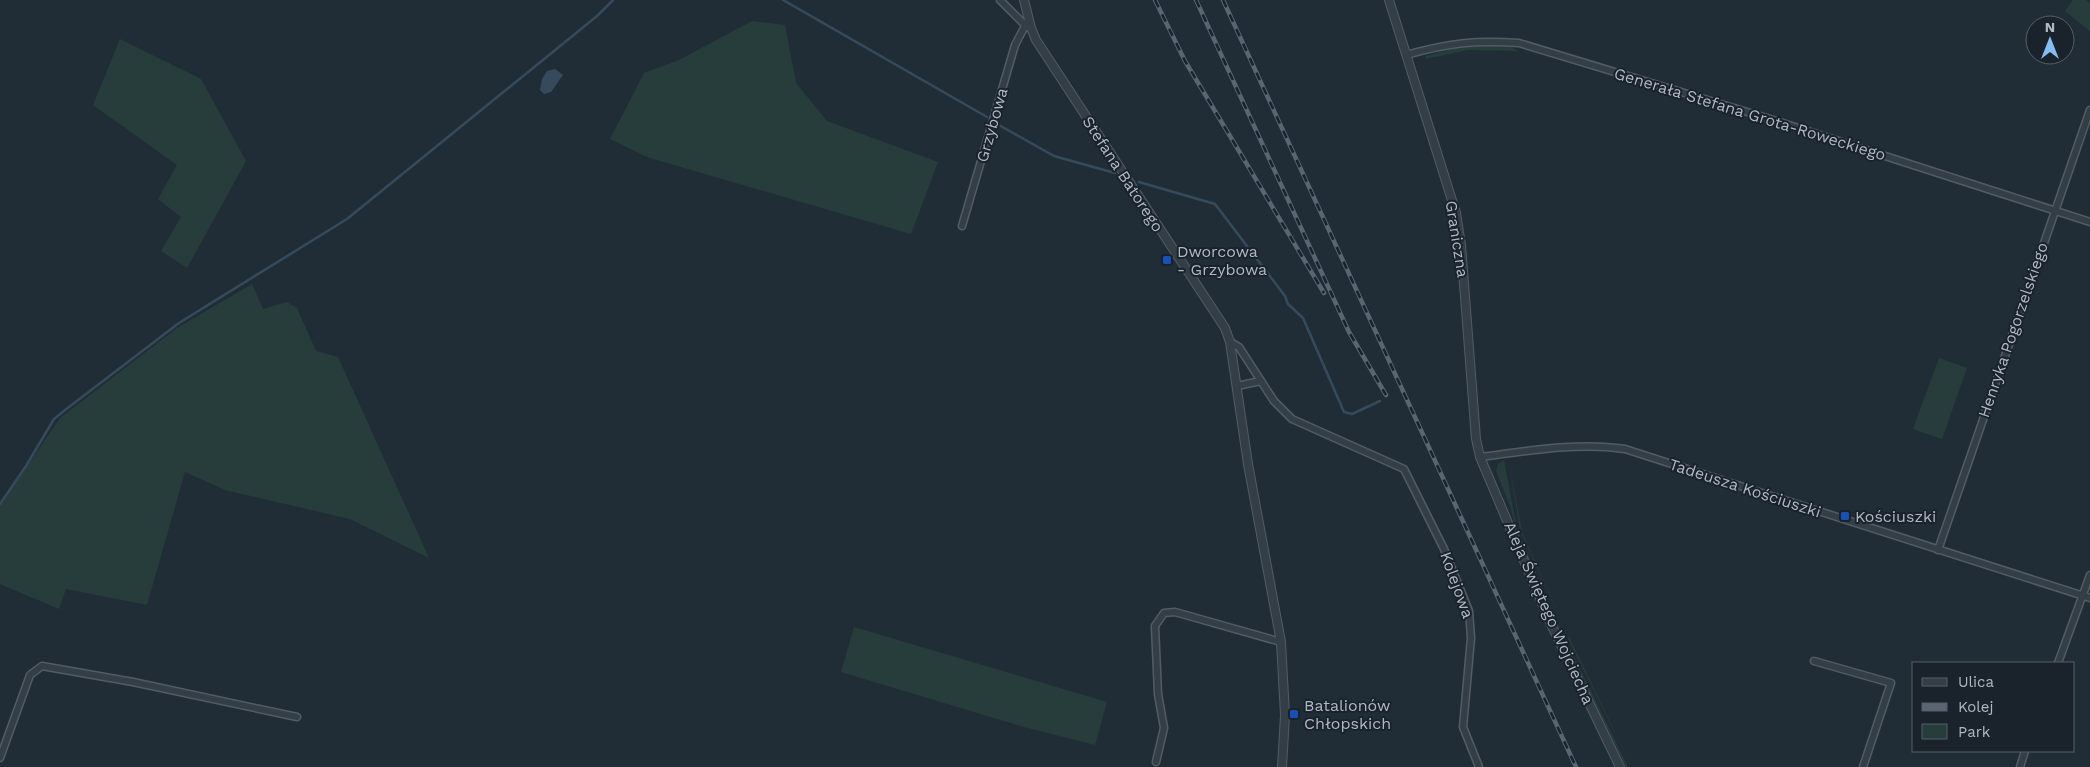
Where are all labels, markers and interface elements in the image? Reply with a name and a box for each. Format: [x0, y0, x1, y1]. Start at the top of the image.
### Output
north arrow [2025, 15, 2075, 65]
text: N [2045, 19, 2055, 35]
street label: Generała Stefana Grota-Roweckiego [1612, 64, 1888, 164]
street label: Grzybowa [972, 86, 1012, 164]
street label: Stefana Batorego [1079, 113, 1167, 235]
street label: Graniczna [1442, 199, 1472, 279]
street label: Henryka Pogorzelskiego [1974, 240, 2052, 420]
place label: Dworcowa - Grzybowa [1177, 242, 1267, 279]
marker: Dworcowa - Grzybowa [1161, 254, 1173, 266]
street label: Tadeusza Kościuszki [1667, 454, 1823, 522]
place label: Kościuszki [1855, 507, 1936, 526]
marker: Kościuszki [1839, 510, 1851, 522]
street label: Aleja Świętego Wojciecha [1500, 519, 1598, 707]
street label: Kolejowa [1436, 549, 1478, 621]
legend [1912, 662, 2075, 752]
text: Ulica [1958, 673, 1995, 691]
place label: Batalionów Chłopskich [1304, 696, 1391, 733]
text: Kolej [1958, 698, 1993, 716]
marker: Batalionów Chłopskich [1288, 708, 1300, 720]
text: Park [1958, 723, 1991, 741]

